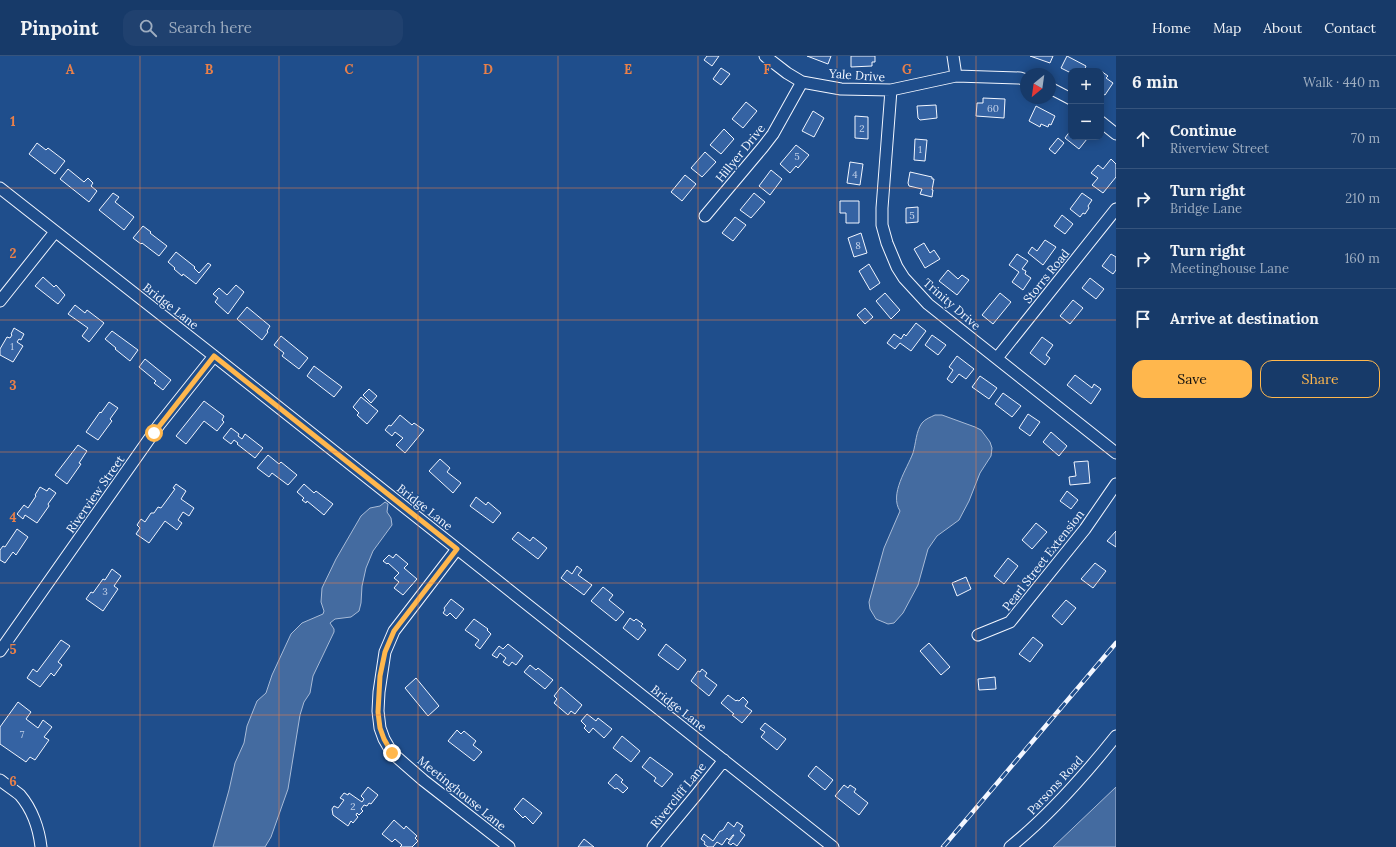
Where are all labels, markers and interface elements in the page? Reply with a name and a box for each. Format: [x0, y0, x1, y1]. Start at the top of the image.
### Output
search box [123, 10, 403, 46]
text: Pinpoint [20, 16, 99, 40]
icon: search [137, 17, 159, 39]
text: Search here [169, 18, 252, 37]
text: Home [1152, 19, 1191, 37]
text: Map [1213, 19, 1241, 37]
text: About [1263, 19, 1302, 37]
text: Contact [1324, 19, 1376, 37]
text: A [66, 61, 75, 78]
text: B [205, 61, 214, 78]
text: C [345, 61, 354, 78]
text: D [483, 61, 493, 78]
text: E [624, 61, 632, 78]
text: F [763, 61, 771, 78]
text: G [902, 61, 912, 78]
street label: Yale Drive [827, 65, 886, 84]
north arrow [1020, 68, 1056, 104]
map controls [1068, 68, 1104, 140]
button: + [1068, 68, 1104, 104]
text: 6 min [1132, 71, 1178, 93]
text: Walk · 440 m [1303, 74, 1380, 91]
house number: 60 [987, 102, 999, 115]
button: − [1068, 104, 1104, 140]
text: 1 [10, 113, 16, 130]
street label: Hillyer Drive [712, 121, 768, 185]
text: Continue [1170, 121, 1236, 140]
house number: 2 [859, 122, 865, 135]
icon: ahead [1132, 128, 1154, 150]
text: 70 m [1351, 130, 1380, 147]
text: Riverview Street [1170, 140, 1269, 157]
house number: 1 [918, 143, 922, 156]
house number: 5 [794, 150, 800, 163]
house number: 4 [852, 168, 858, 181]
text: Turn right [1170, 181, 1246, 200]
icon: right [1132, 188, 1154, 210]
text: 210 m [1345, 190, 1380, 207]
text: Bridge Lane [1170, 200, 1242, 217]
house number: 5 [909, 209, 915, 222]
house number: 8 [855, 239, 861, 252]
text: Turn right [1170, 241, 1246, 260]
text: 2 [10, 245, 17, 262]
street label: Storrs Road [1020, 246, 1072, 306]
icon: right [1132, 248, 1154, 270]
text: 160 m [1345, 250, 1380, 267]
text: Meetinghouse Lane [1170, 260, 1289, 277]
street label: Trinity Drive [920, 275, 984, 333]
street label: Bridge Lane [140, 280, 202, 333]
icon: arrive [1132, 308, 1154, 330]
text: Arrive at destination [1170, 309, 1319, 328]
house number: 1 [10, 340, 14, 353]
button: Save [1132, 360, 1252, 398]
button: Share [1260, 360, 1380, 398]
text: 3 [9, 377, 17, 394]
route start [145, 424, 163, 442]
street label: Riverview Street [63, 452, 128, 536]
street label: Bridge Lane [394, 481, 456, 534]
street label: Pearl Street Extension [999, 507, 1087, 613]
text: 4 [9, 509, 17, 526]
house number: 3 [102, 585, 108, 598]
text: 5 [9, 641, 17, 658]
street label: Bridge Lane [648, 682, 710, 735]
house number: 7 [20, 728, 25, 741]
route end [383, 744, 401, 762]
street label: Parsons Road [1024, 752, 1086, 818]
street label: Meetinghouse Lane [415, 753, 510, 834]
street label: Rivercliff Lane [647, 759, 709, 831]
text: 6 [9, 773, 17, 790]
house number: 2 [350, 800, 356, 813]

